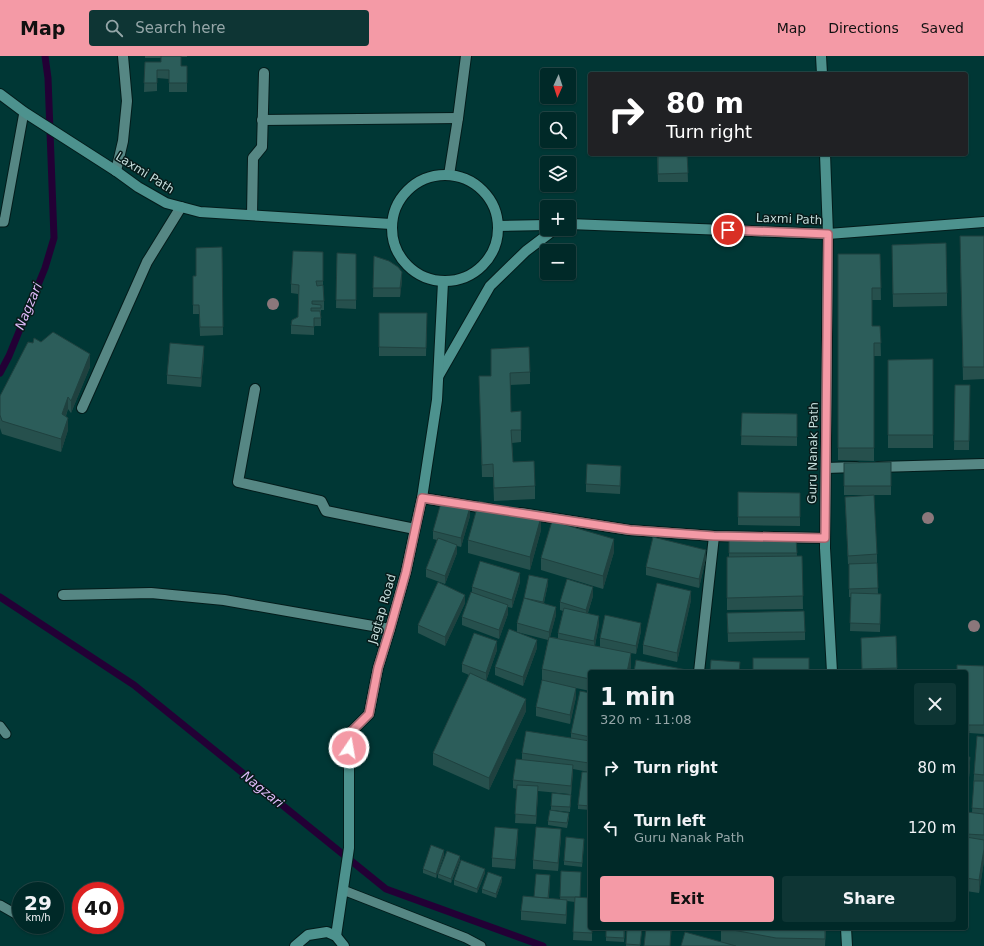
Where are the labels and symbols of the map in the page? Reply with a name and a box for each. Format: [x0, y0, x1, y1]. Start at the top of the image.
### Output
north arrow [540, 68, 576, 104]
street label: Laxmi Path [113, 149, 177, 197]
street label: Laxmi Path [756, 211, 822, 227]
pin [711, 213, 745, 247]
water label: Nagzari [12, 280, 45, 332]
street label: Guru Nanak Path [805, 402, 821, 504]
street label: Jagtap Road [365, 572, 399, 647]
position arrow [328, 727, 370, 769]
water label: Nagzari [239, 768, 287, 811]
speed limit sign: 40 [72, 882, 124, 934]

